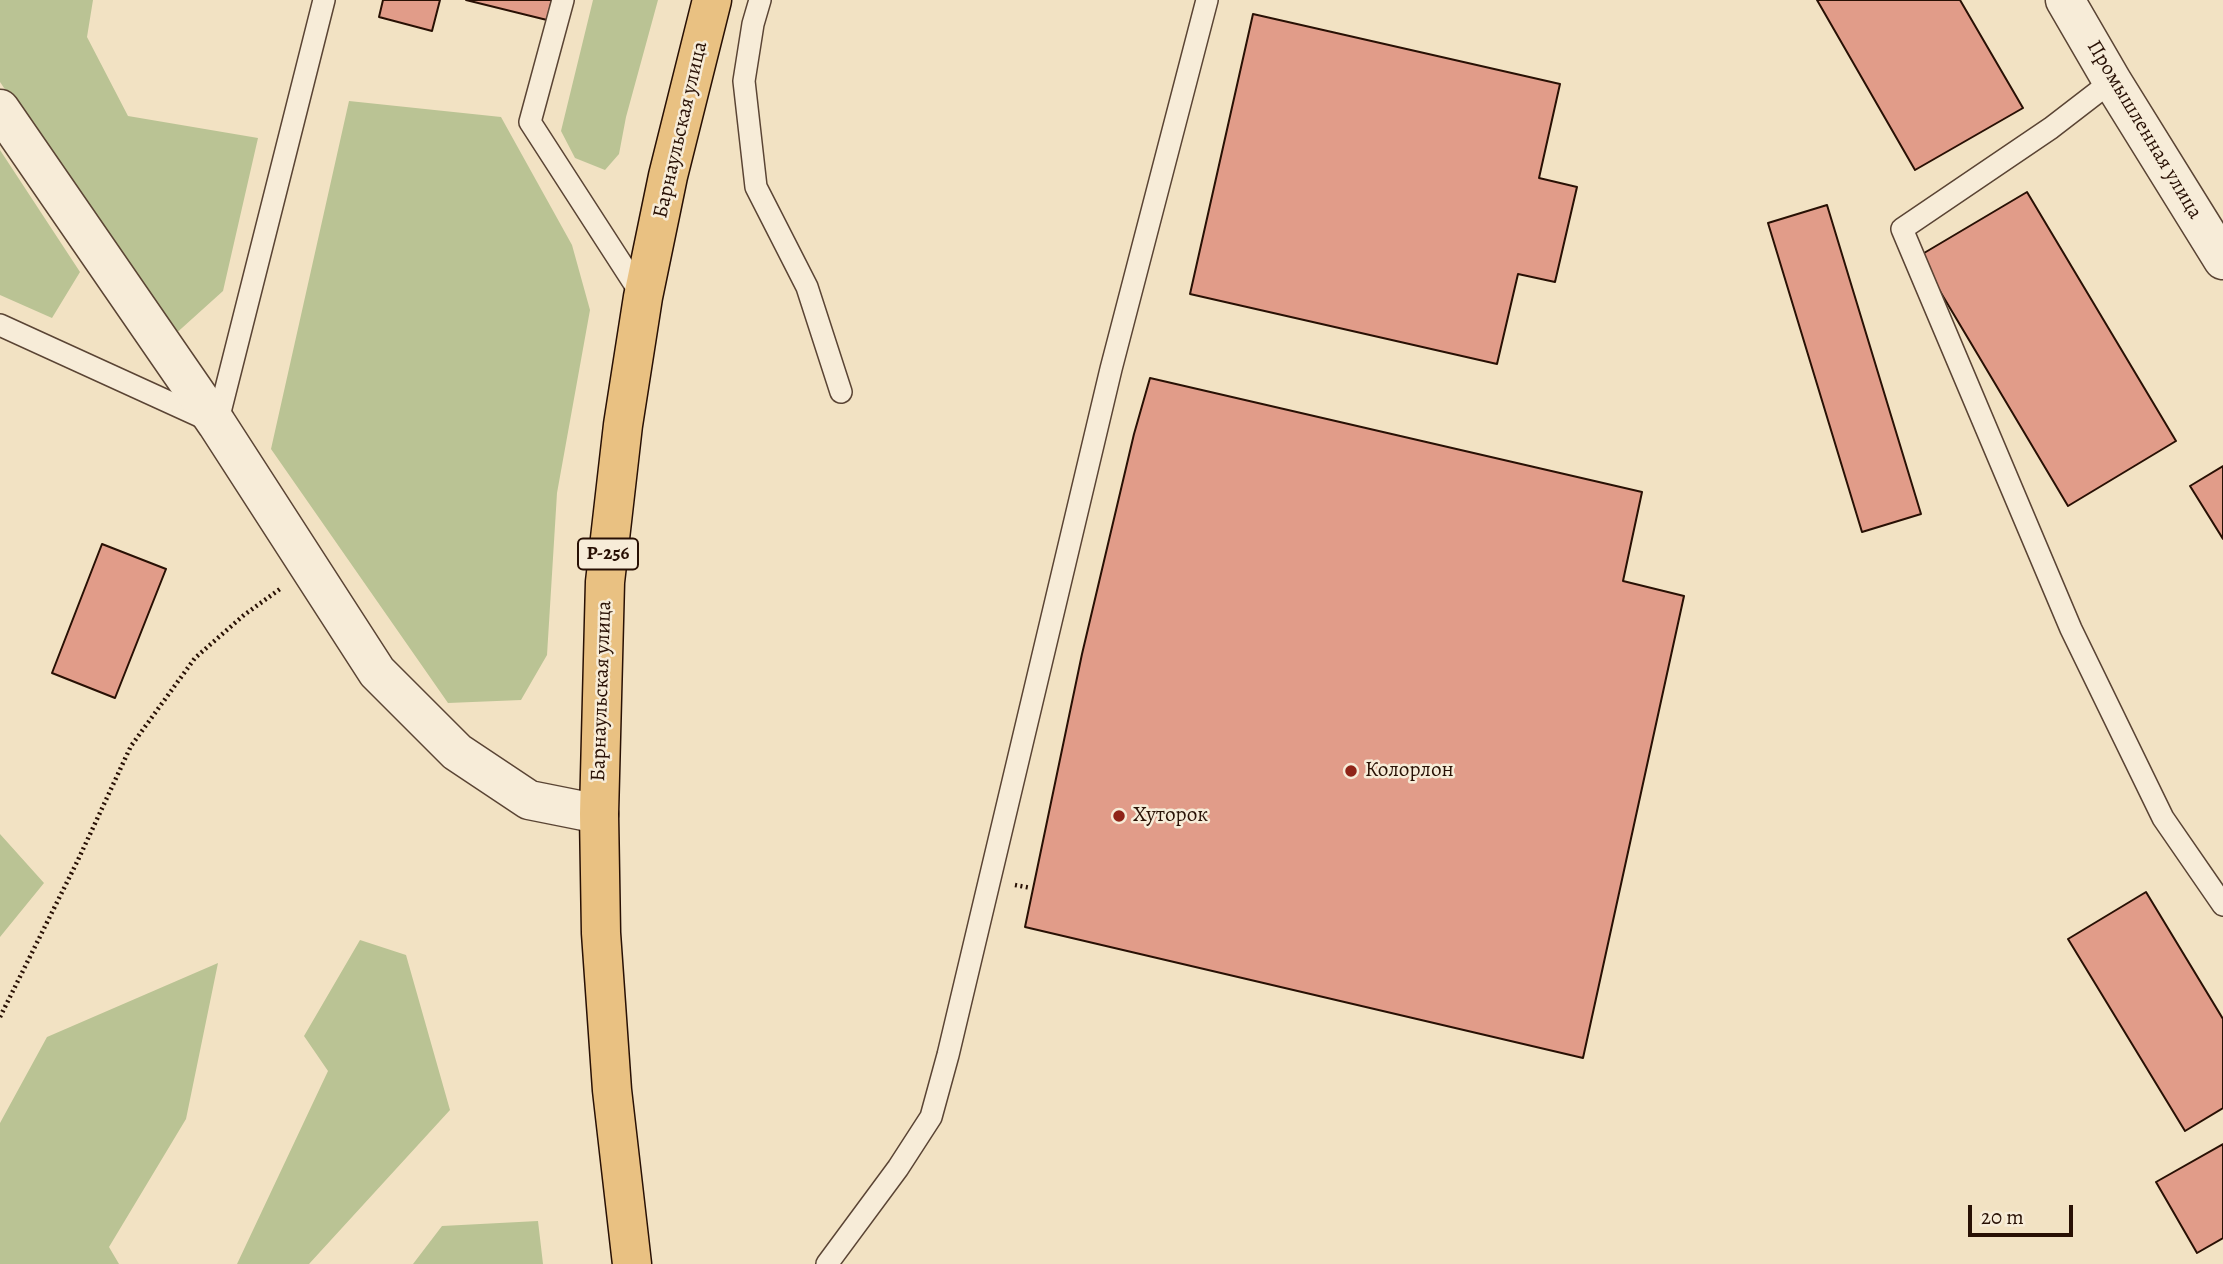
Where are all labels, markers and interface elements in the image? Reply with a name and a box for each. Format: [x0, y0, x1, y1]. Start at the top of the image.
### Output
street label: Промышленная улица [2081, 36, 2207, 224]
street label: Барнаульская улица [648, 39, 714, 221]
road number: Р-256 [578, 538, 638, 569]
street label: Барнаульская улица [586, 600, 618, 782]
place label: Колорлон [1365, 758, 1454, 784]
marker: Колорлон [1343, 763, 1359, 779]
place label: Хуторок [1133, 803, 1208, 829]
marker: Хуторок [1111, 808, 1127, 824]
scale bar [1971, 1190, 2076, 1234]
text: 20 m [1981, 1203, 2024, 1231]

